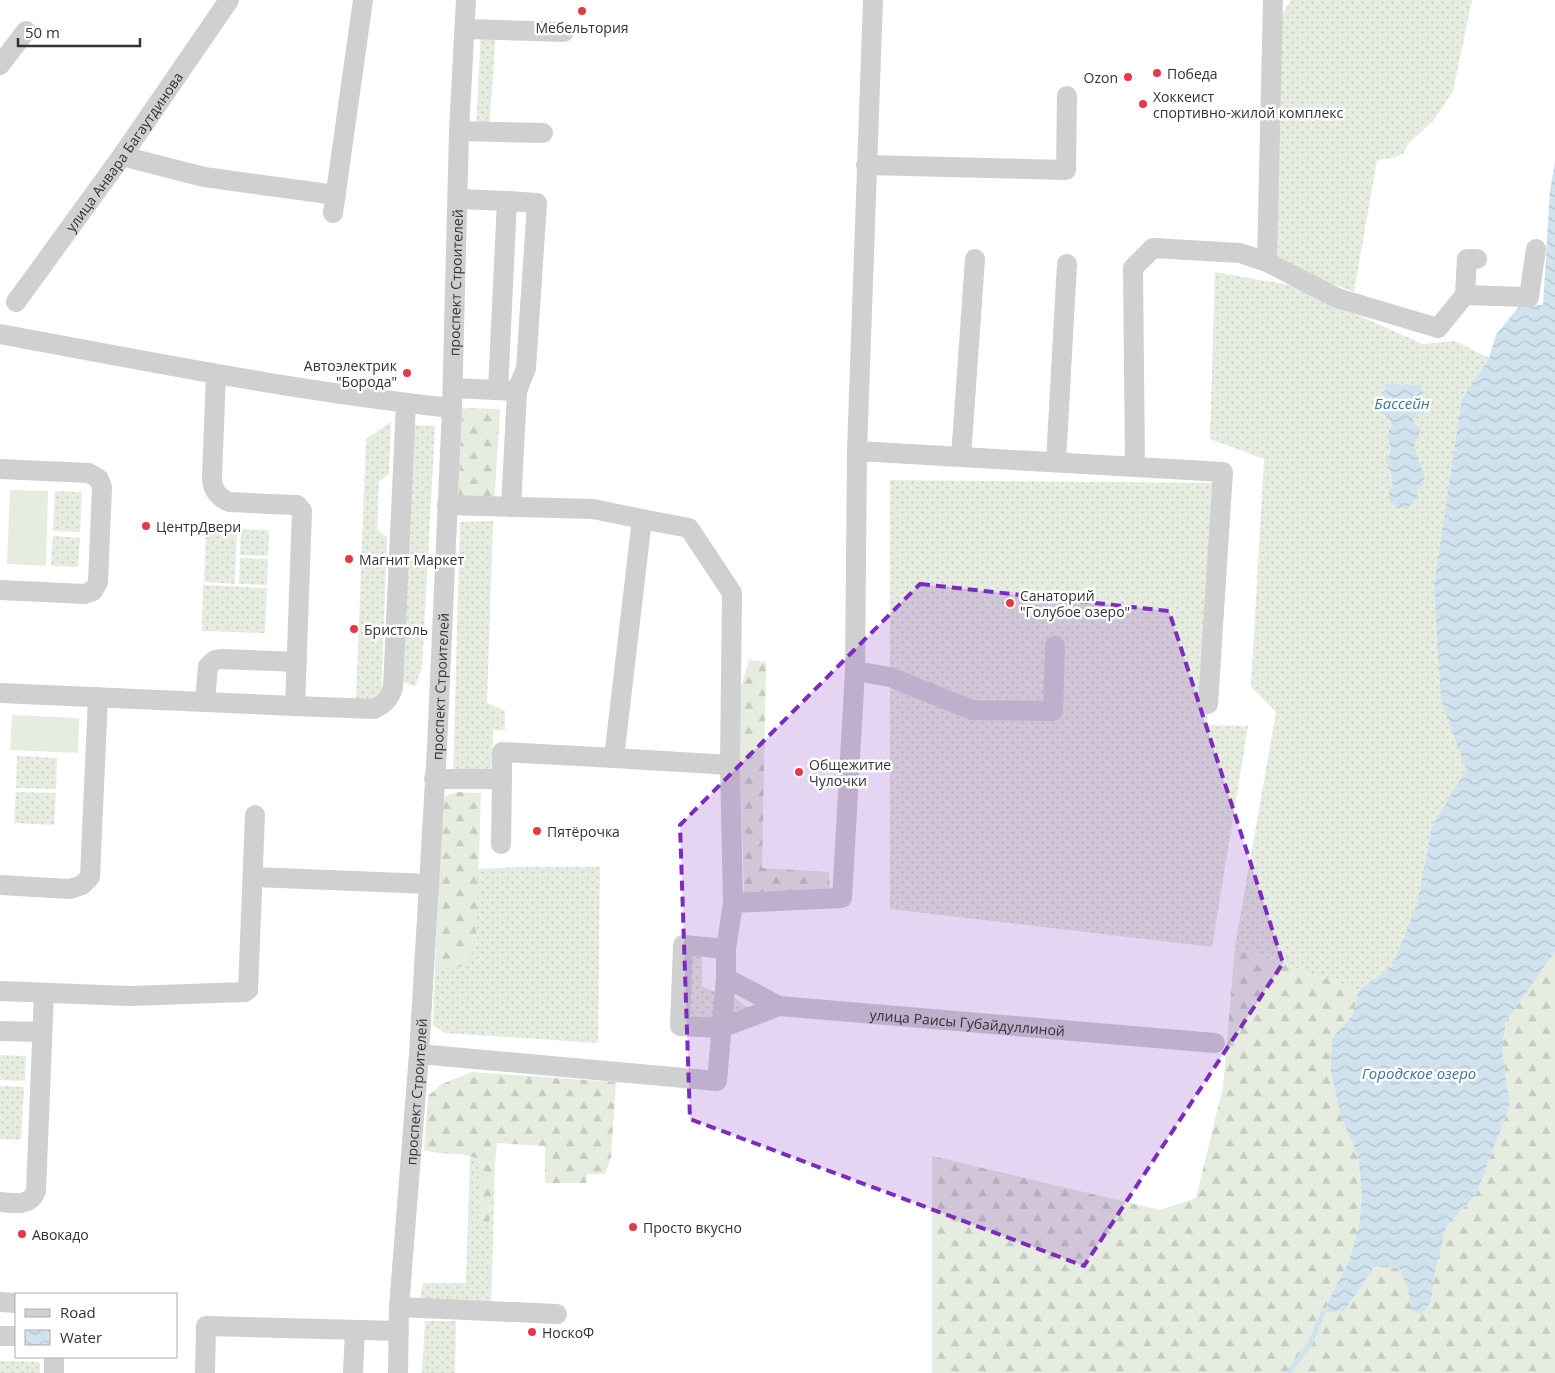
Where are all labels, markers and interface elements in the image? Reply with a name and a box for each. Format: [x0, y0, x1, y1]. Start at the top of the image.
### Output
marker: Мебельтория [576, 5, 588, 17]
scale bar [18, 15, 140, 47]
place label: Мебельтория [535, 18, 629, 37]
text: 50 m [25, 22, 60, 42]
place label: Победа [1167, 64, 1218, 83]
marker: Победа [1151, 67, 1163, 79]
street label: улица Анвара Багаутдинова [61, 68, 187, 235]
place label: Ozon [1084, 68, 1118, 87]
marker: Ozon [1122, 71, 1134, 83]
place label: Хоккеист спортивно-жилой комплекс [1153, 87, 1344, 122]
marker: Хоккеист спортивно-жилой комплекс [1137, 98, 1149, 110]
street label: проспект Строителей [444, 209, 467, 356]
place label: Автоэлектрик "Борода" [304, 356, 398, 391]
marker: Автоэлектрик "Борода" [401, 367, 413, 379]
water label: Бассейн [1374, 393, 1430, 413]
place label: ЦентрДвери [156, 517, 241, 536]
marker: ЦентрДвери [140, 520, 152, 532]
place label: Магнит Маркет [359, 550, 464, 569]
marker: Магнит Маркет [343, 553, 355, 565]
place label: Санаторий "Голубое озеро" [1020, 586, 1130, 621]
marker: Санаторий "Голубое озеро" [1004, 597, 1016, 609]
street label: проспект Строителей [427, 613, 452, 760]
place label: Бристоль [364, 620, 428, 639]
marker: Бристоль [348, 623, 360, 635]
place label: Общежитие Чулочки [809, 755, 891, 790]
marker: Общежитие Чулочки [793, 766, 805, 778]
place label: Пятёрочка [547, 822, 620, 841]
marker: Пятёрочка [531, 825, 543, 837]
street label: улица Раисы Губайдуллиной [869, 1004, 1066, 1040]
street label: проспект Строителей [401, 1018, 431, 1166]
water label: Городское озеро [1362, 1063, 1476, 1083]
place label: Просто вкусно [643, 1218, 742, 1237]
marker: Просто вкусно [627, 1221, 639, 1233]
place label: Авокадо [32, 1225, 89, 1244]
marker: Авокадо [16, 1228, 28, 1240]
legend [15, 1293, 178, 1358]
text: Road [60, 1302, 96, 1322]
place label: НоскоФ [542, 1323, 594, 1342]
marker: НоскоФ [526, 1326, 538, 1338]
text: Water [60, 1327, 102, 1347]

